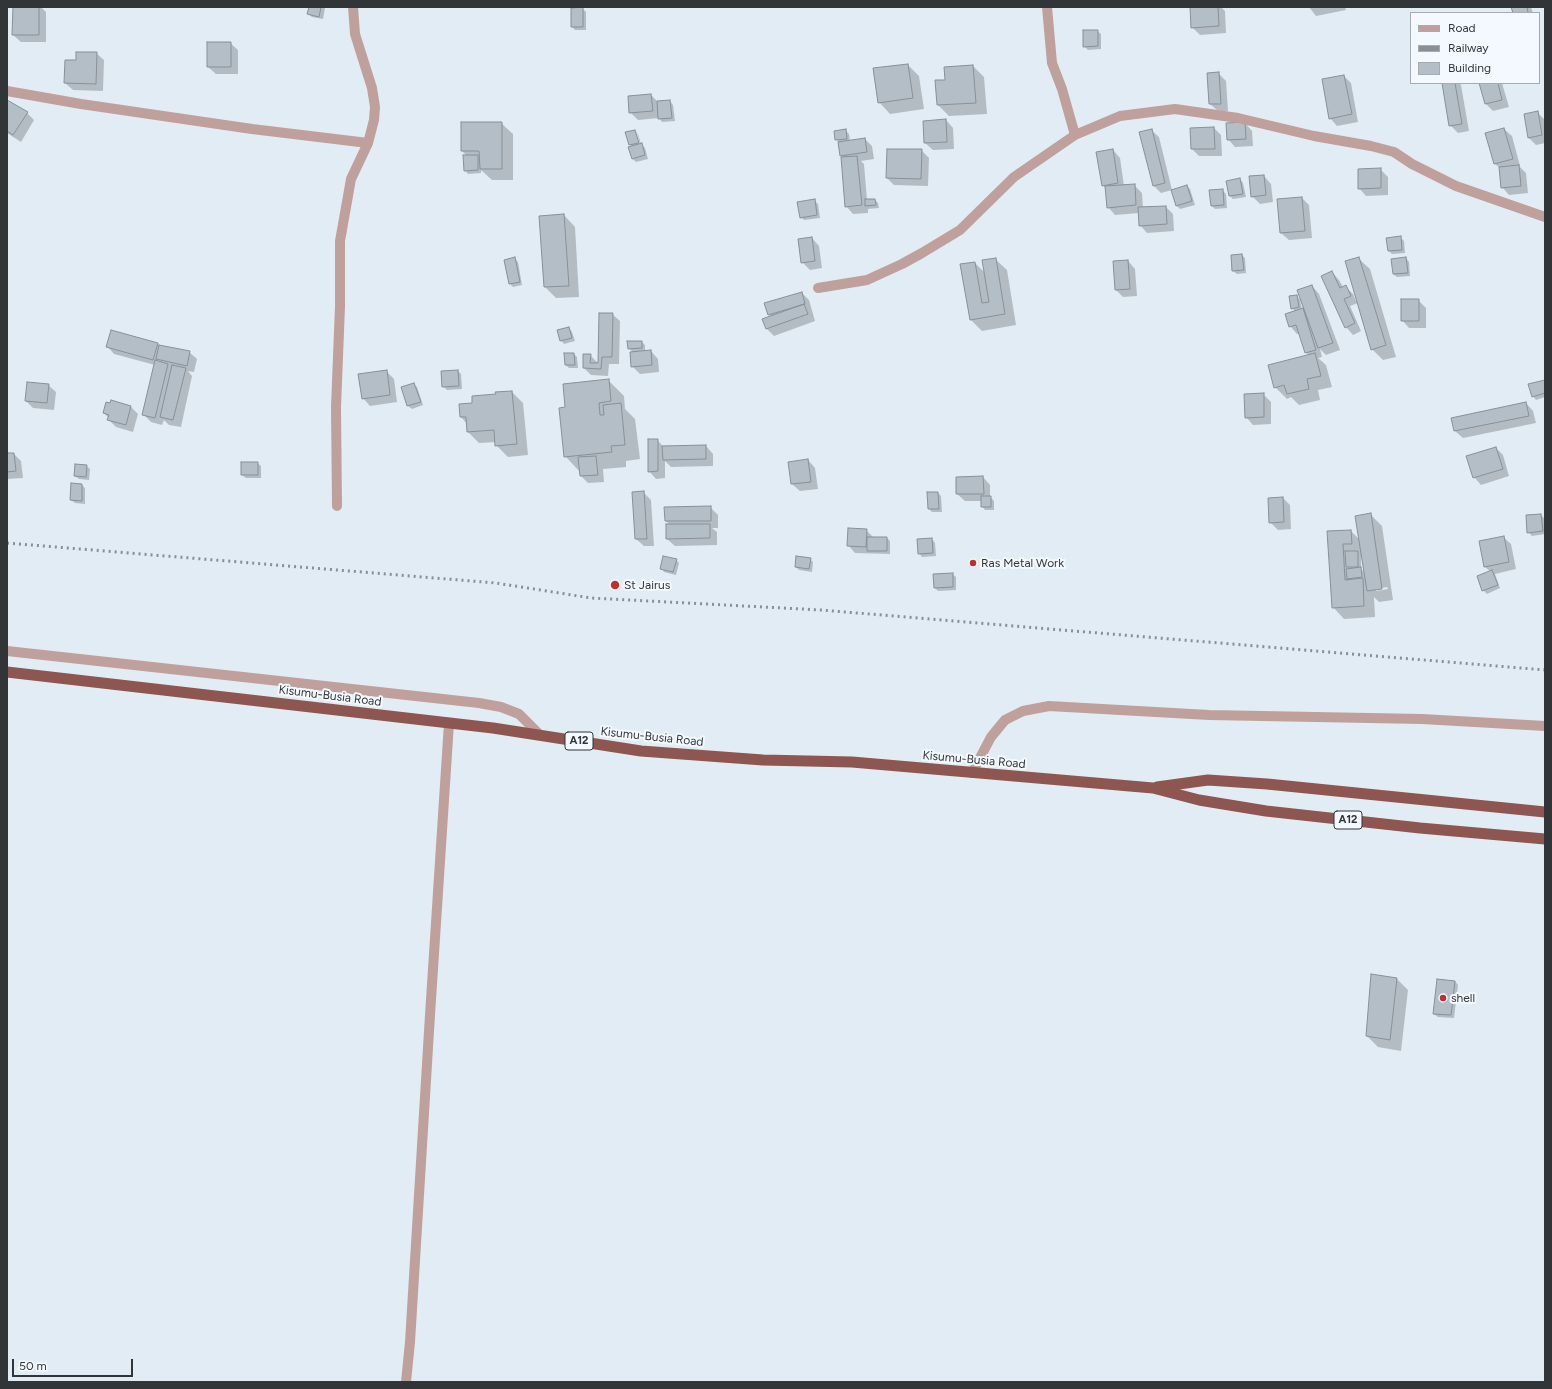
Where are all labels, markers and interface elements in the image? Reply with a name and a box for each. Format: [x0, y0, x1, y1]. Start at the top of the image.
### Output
legend [1410, 12, 1540, 84]
text: Road [1448, 21, 1476, 35]
text: Railway [1448, 41, 1489, 55]
text: Building [1448, 61, 1491, 75]
place label: Ras Metal Work [981, 556, 1064, 570]
marker: Ras Metal Work [968, 558, 978, 568]
place label: St Jairus [624, 578, 670, 592]
marker: St Jairus [609, 579, 621, 591]
street label: Kisumu-Busia Road [278, 683, 382, 709]
street label: Kisumu-Busia Road [600, 724, 704, 750]
road number: A12 [565, 732, 593, 750]
street label: Kisumu-Busia Road [922, 748, 1026, 772]
road number: A12 [1334, 811, 1362, 829]
place label: shell [1451, 991, 1475, 1005]
marker: shell [1438, 993, 1448, 1003]
scale bar [14, 1351, 135, 1377]
text: 50 m [19, 1359, 47, 1373]

